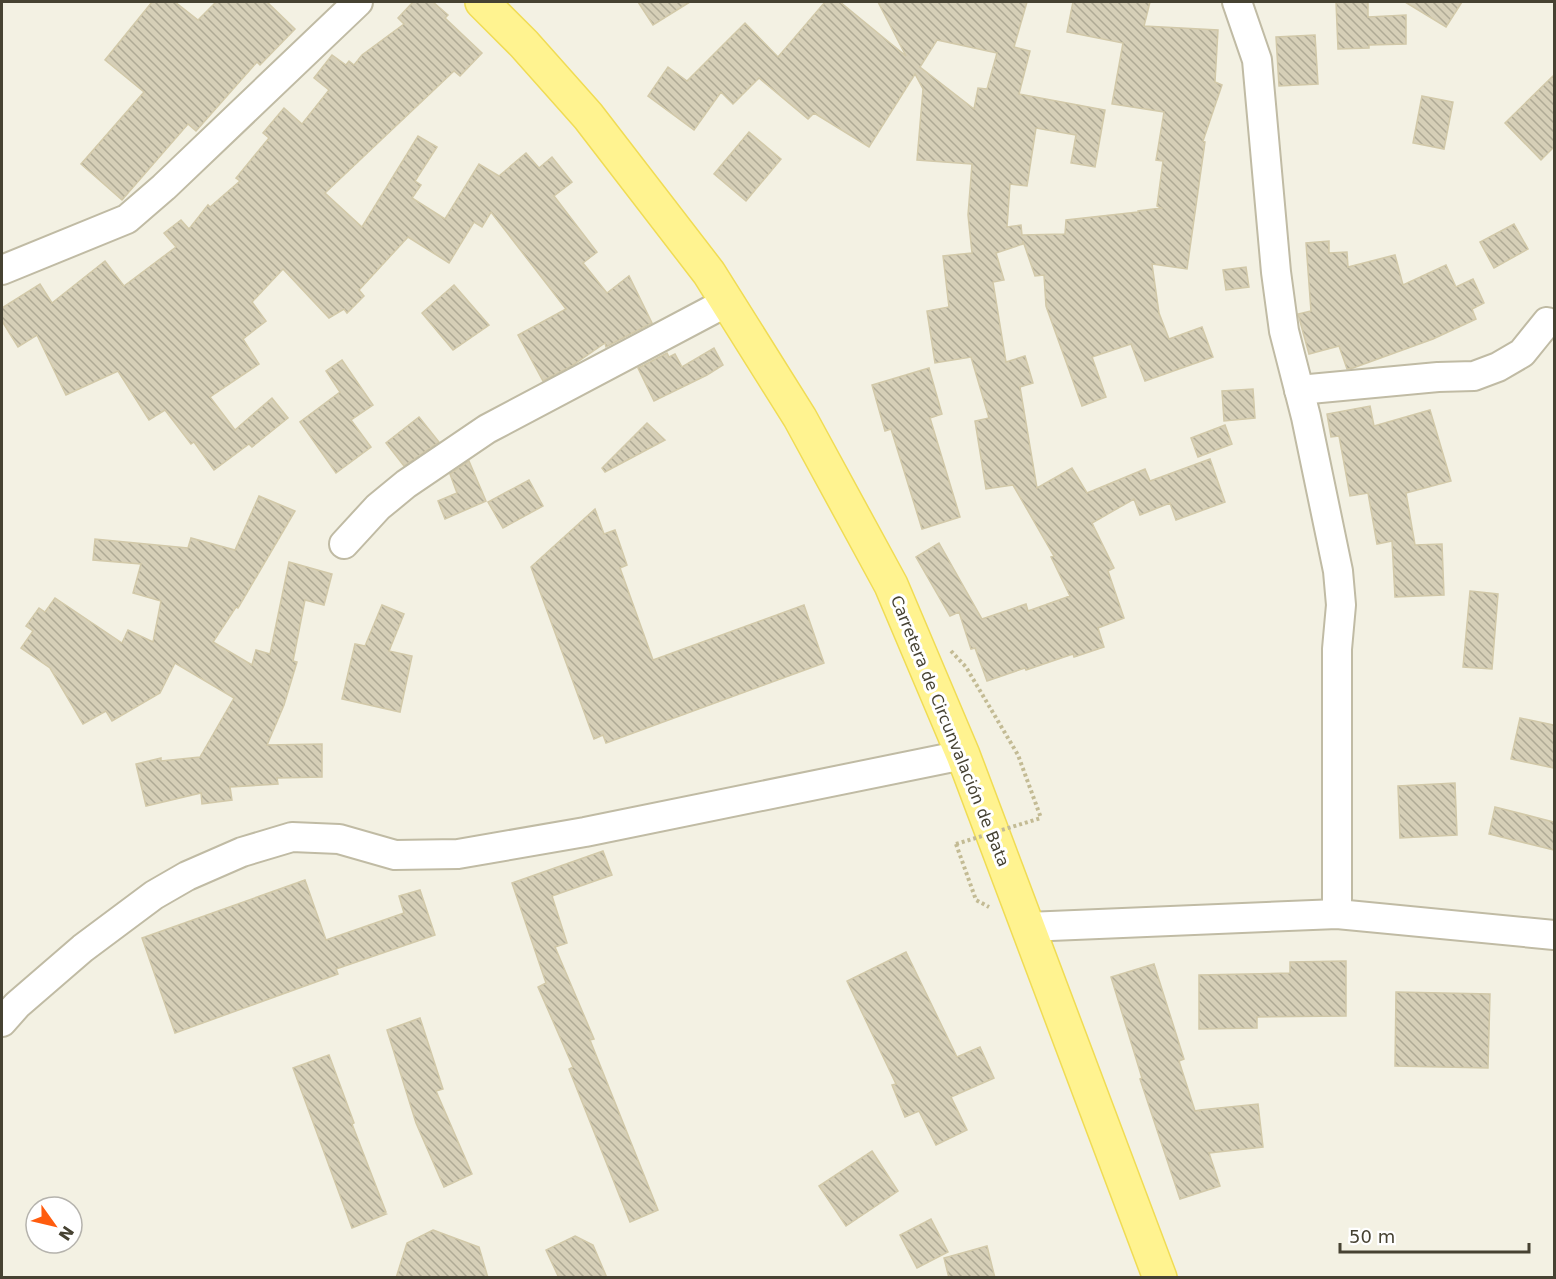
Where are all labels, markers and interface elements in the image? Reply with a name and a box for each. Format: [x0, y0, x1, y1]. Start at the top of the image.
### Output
street label: Carretera de Circunvalación de Bata [887, 593, 1013, 869]
north arrow [24, 1195, 84, 1255]
scale bar [1340, 1216, 1529, 1254]
text: N [54, 1222, 78, 1244]
text: 50 m [1349, 1226, 1395, 1247]

